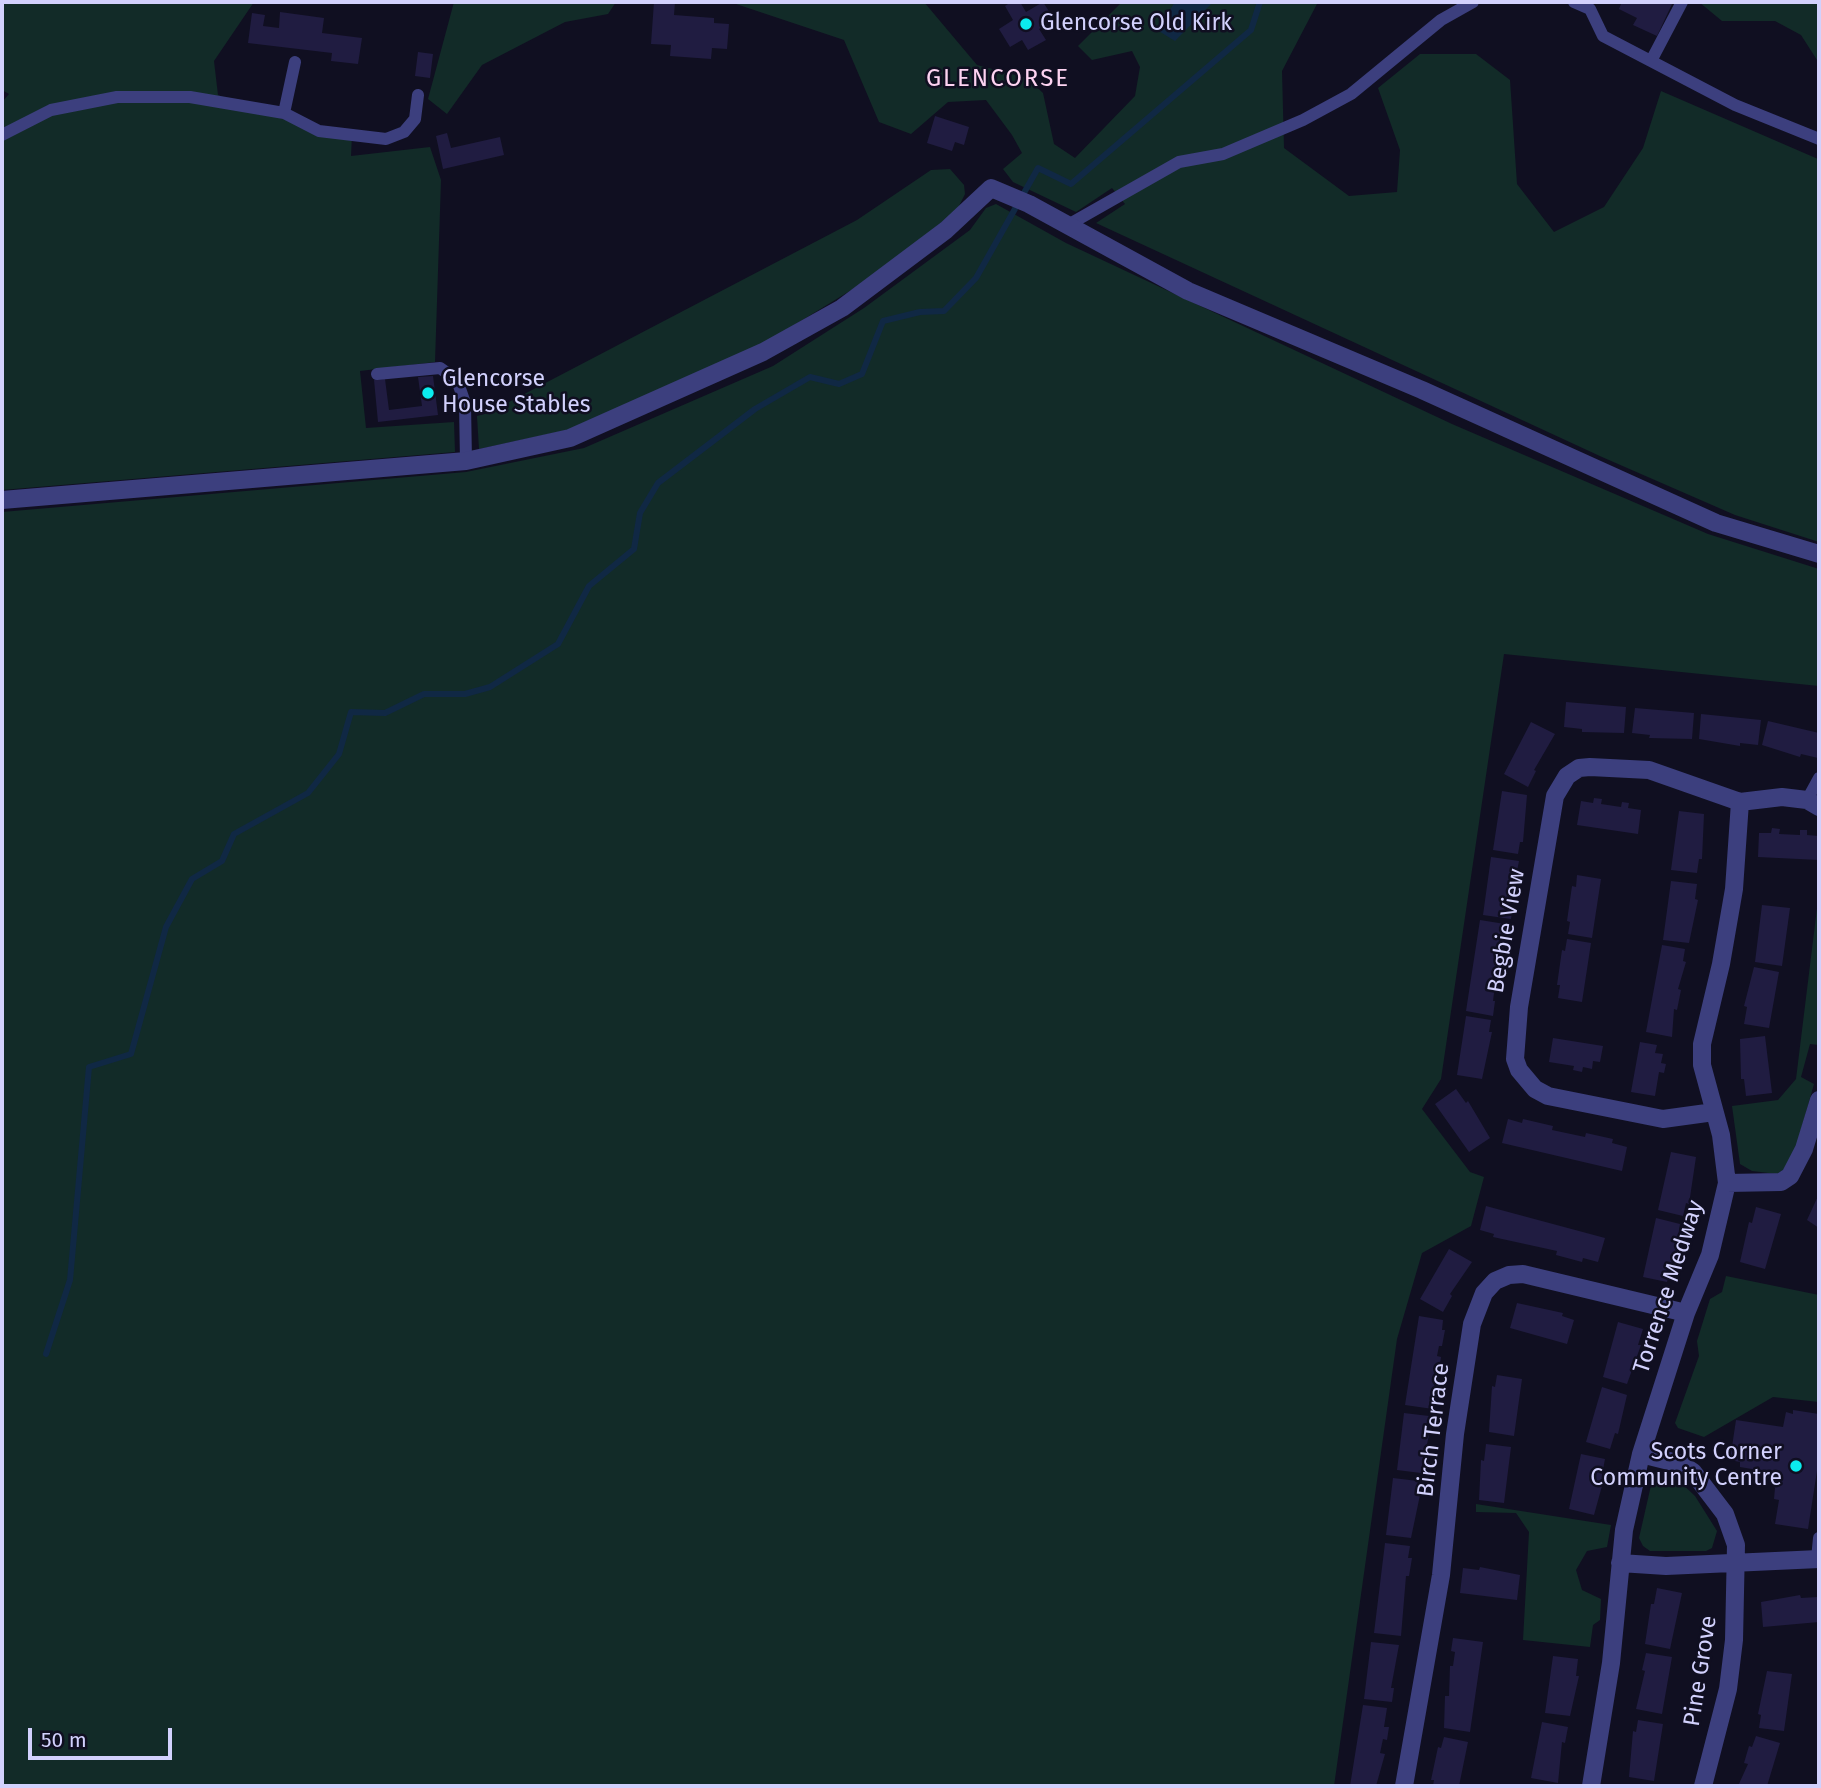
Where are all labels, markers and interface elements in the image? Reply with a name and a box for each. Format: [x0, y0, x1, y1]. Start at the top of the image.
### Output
place label: Glencorse Old Kirk [1040, 10, 1232, 38]
marker: Glencorse Old Kirk [1018, 16, 1034, 32]
district label: GLENCORSE [927, 65, 1069, 93]
place label: Glencorse House Stables [442, 366, 591, 420]
marker: Glencorse House Stables [420, 385, 436, 401]
street label: Begbie View [1483, 867, 1531, 995]
street label: Torrence Medway [1628, 1197, 1710, 1377]
street label: Birch Terrace [1412, 1361, 1456, 1499]
place label: Scots Corner Community Centre [1590, 1439, 1782, 1493]
marker: Scots Corner Community Centre [1788, 1458, 1804, 1474]
street label: Pine Grove [1679, 1614, 1723, 1728]
scale bar [32, 1714, 175, 1758]
text: 50 m [41, 1727, 87, 1753]

